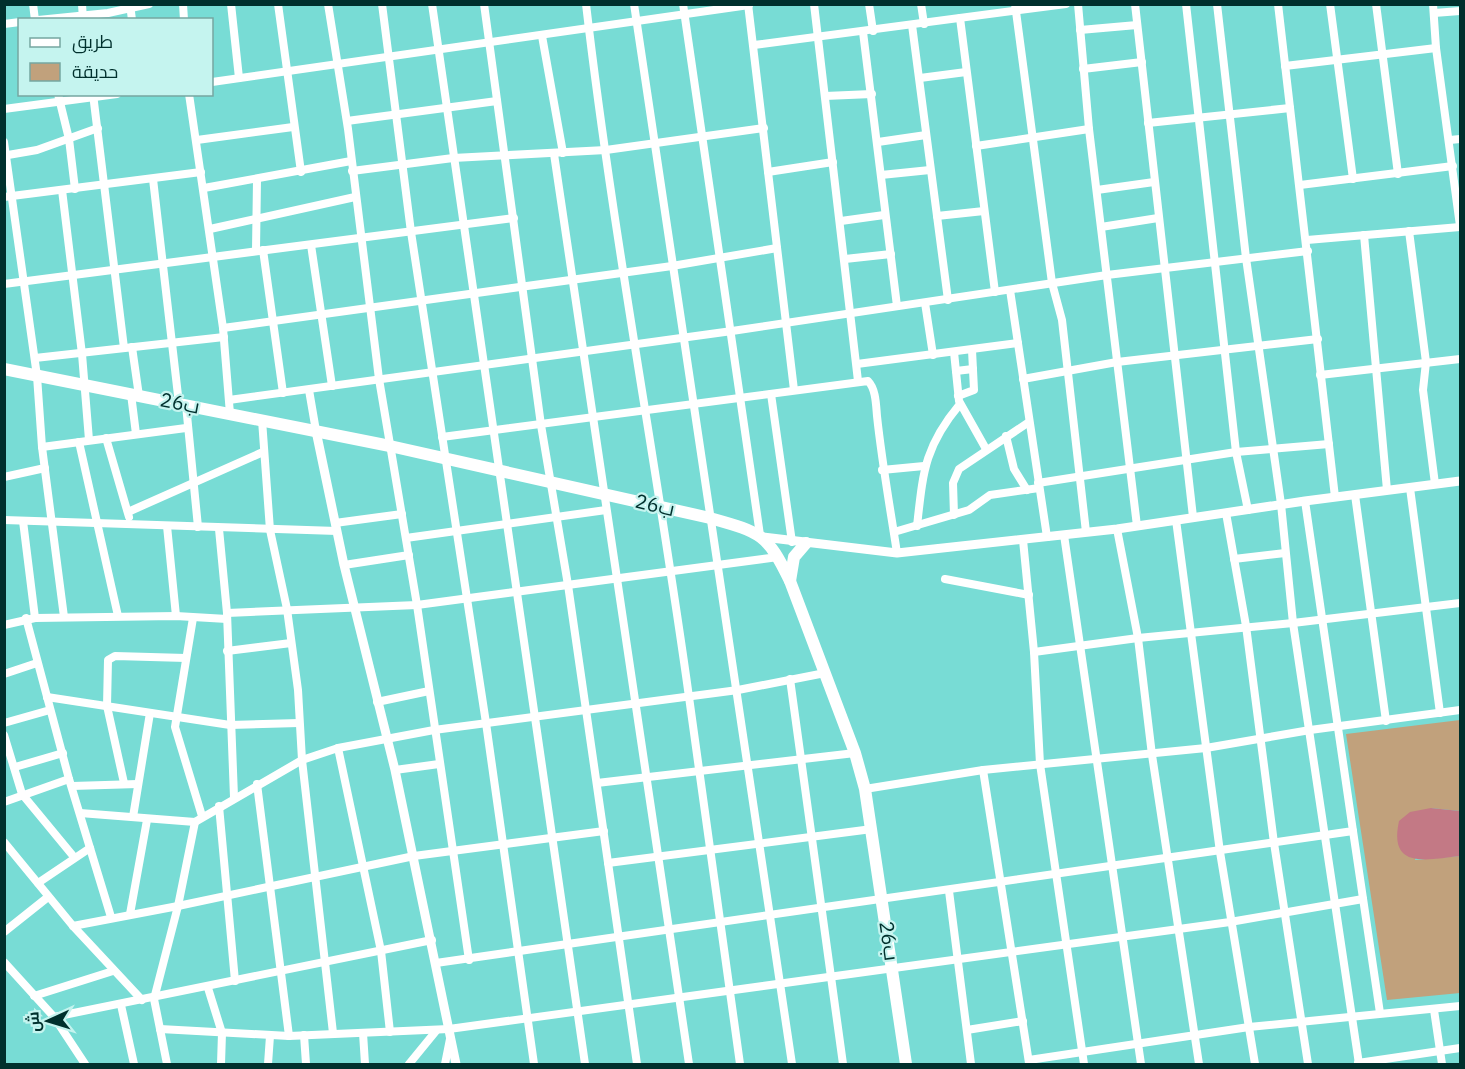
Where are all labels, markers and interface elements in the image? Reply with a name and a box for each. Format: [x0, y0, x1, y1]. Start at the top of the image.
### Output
legend [18, 18, 213, 96]
text: طريق [72, 30, 113, 54]
text: حديقة [72, 60, 118, 83]
street label: 26ب [158, 385, 202, 420]
street label: 26ب [633, 487, 678, 522]
street label: 26ب [873, 919, 906, 963]
north arrow [18, 991, 78, 1051]
text: ش [22, 1011, 44, 1033]

